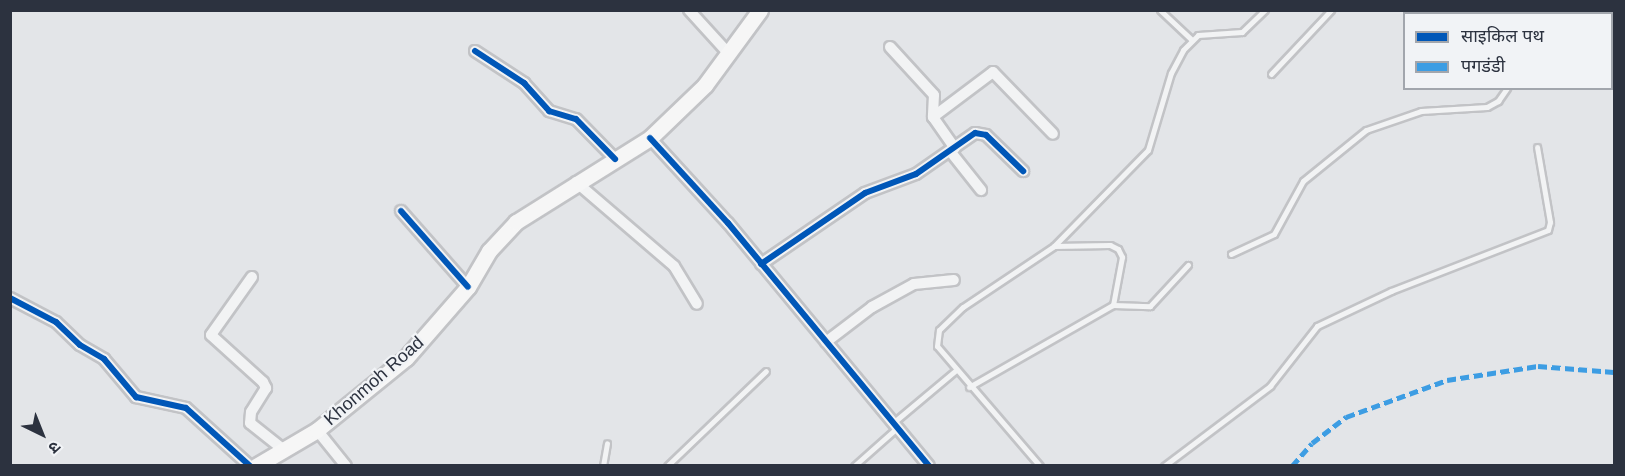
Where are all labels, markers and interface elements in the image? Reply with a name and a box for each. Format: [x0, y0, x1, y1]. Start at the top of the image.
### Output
legend [1403, 12, 1613, 90]
text: साइकिल पथ [1461, 26, 1544, 46]
text: पगडंडी [1461, 56, 1505, 76]
street label: Khonmoh Road [320, 332, 428, 430]
north arrow [12, 404, 72, 464]
text: उ [45, 438, 64, 457]

